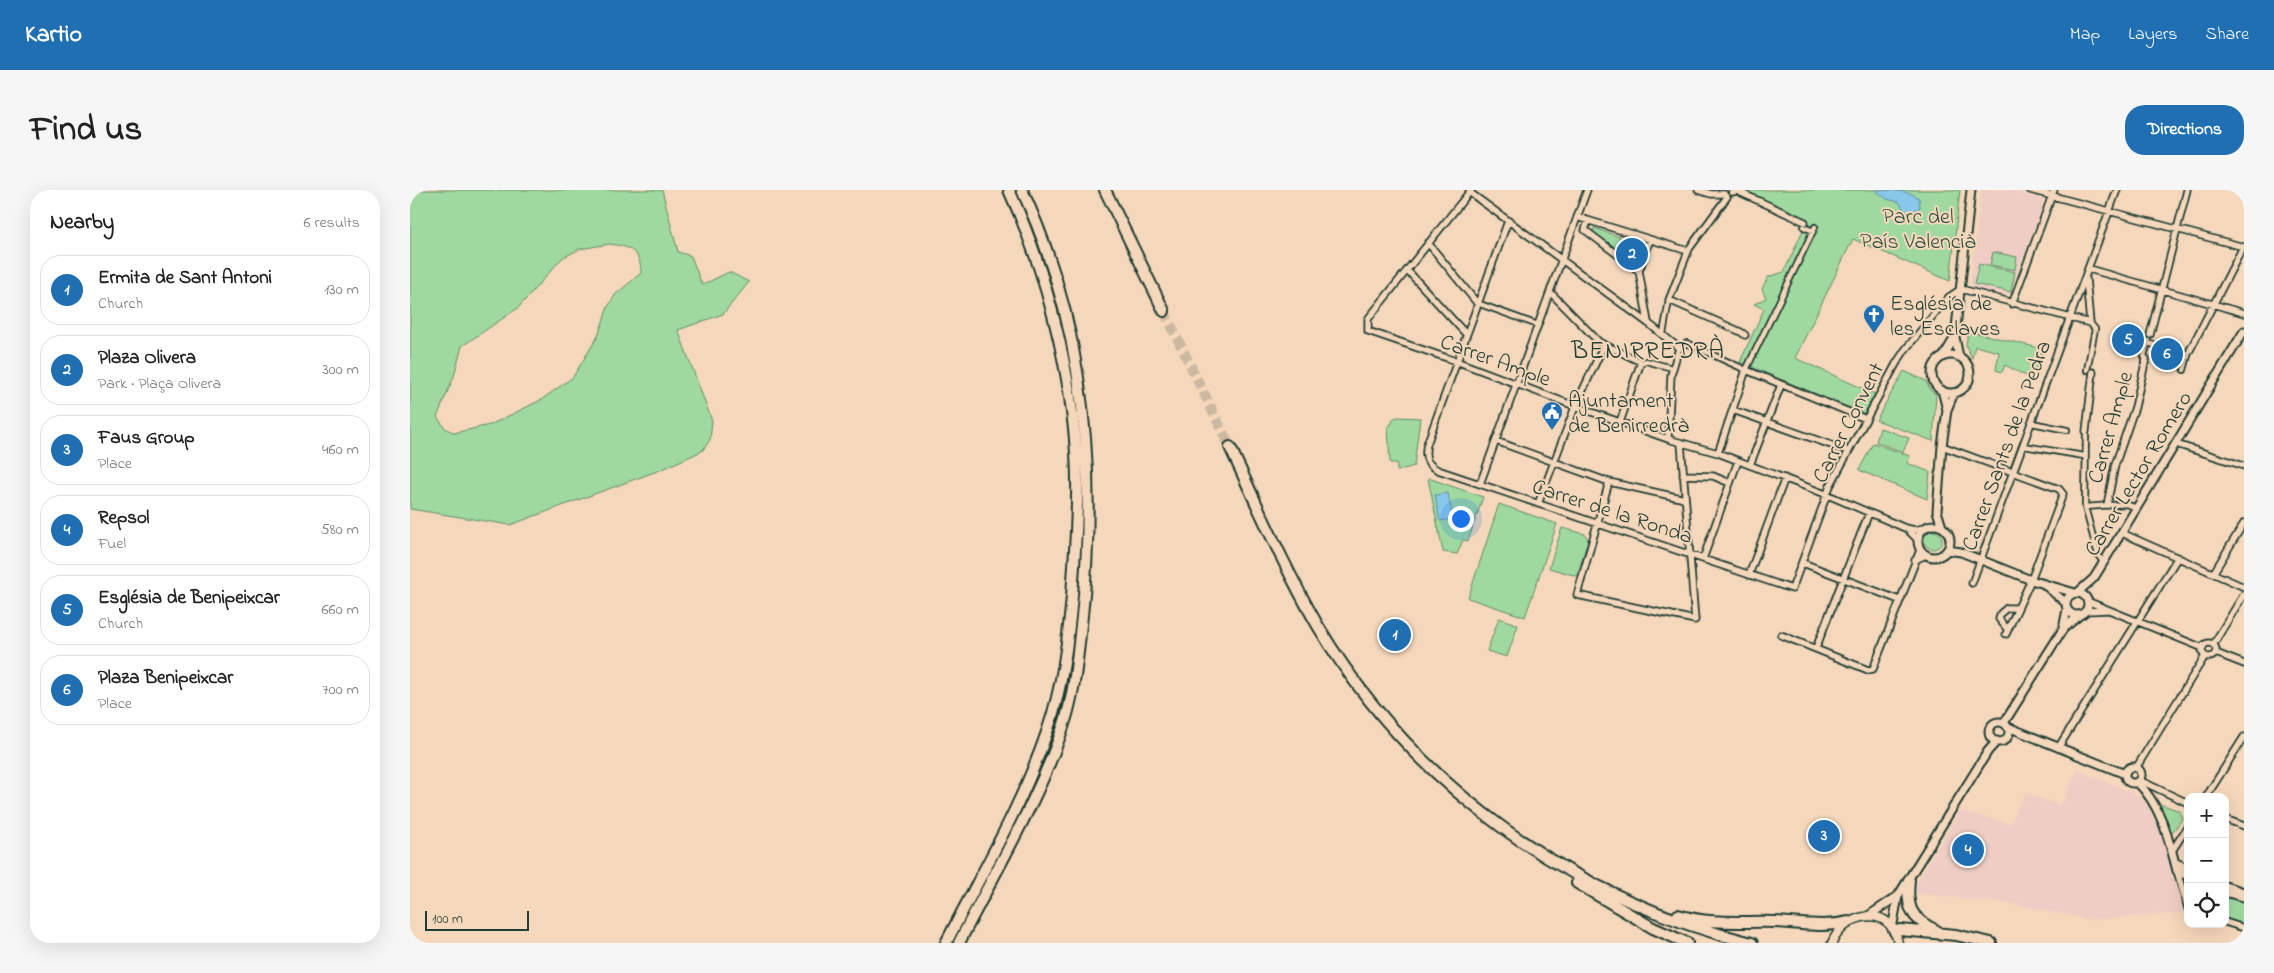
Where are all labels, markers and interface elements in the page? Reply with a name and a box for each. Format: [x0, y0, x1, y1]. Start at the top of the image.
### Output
text: Kartio [25, 18, 82, 53]
text: Map [2070, 22, 2100, 48]
text: Layers [2128, 22, 2178, 48]
text: Share [2206, 22, 2249, 48]
text: Find us [30, 105, 142, 156]
button: Directions [2125, 105, 2244, 155]
park label: Parc del País Valencià [1860, 202, 1976, 259]
text: Nearby [50, 208, 114, 238]
text: 6 results [303, 211, 360, 235]
pin: 2 [1616, 235, 1648, 273]
text: Ermita de Sant Antoni [98, 265, 272, 292]
text: 1 [64, 278, 70, 302]
text: 130 m [324, 278, 359, 302]
place label: Església de les Esclaves [1890, 289, 2000, 346]
text: Church [98, 292, 143, 316]
church icon: Església de les Esclaves [1862, 303, 1886, 334]
pin: 5 [2112, 321, 2144, 359]
street label: Carrer Ample [1435, 327, 1555, 397]
district label: BENIRREDRÀ [1570, 334, 1725, 370]
pin: 6 [2151, 335, 2183, 373]
street label: Carrer Sants de la Pedra [1955, 336, 2061, 556]
text: Plaza Olivera [98, 345, 196, 372]
street label: Carrer Convent [1806, 357, 1894, 489]
text: 2 [63, 358, 71, 382]
text: 300 m [322, 358, 359, 382]
street label: Carrer Ample [2081, 368, 2143, 488]
text: Park · Plaça Olivera [98, 372, 221, 396]
place label: Ajuntament de Benirredrà [1568, 386, 1689, 443]
street label: Carrer Lector Romero [2078, 386, 2202, 563]
public building icon: Ajuntament de Benirredrà [1540, 400, 1564, 431]
text: Faus Group [98, 425, 195, 452]
text: 3 [64, 438, 70, 462]
text: 460 m [322, 438, 359, 462]
text: Place [98, 452, 132, 476]
street label: Carrer de la Ronda [1528, 472, 1697, 554]
text: Repsol [98, 505, 150, 532]
your location [1448, 506, 1474, 532]
text: 4 [64, 518, 70, 542]
text: 580 m [321, 518, 359, 542]
text: Fuel [98, 532, 126, 556]
text: Església de Benipeixcar [98, 585, 280, 612]
text: 5 [62, 598, 72, 622]
text: 660 m [322, 598, 359, 622]
text: Church [98, 612, 143, 636]
pin: 1 [1379, 616, 1411, 654]
text: Plaza Benipeixcar [98, 665, 233, 692]
text: 6 [63, 678, 71, 702]
text: 700 m [322, 678, 359, 702]
text: Place [98, 692, 132, 716]
map controls [2184, 793, 2229, 928]
button: + [2184, 793, 2229, 838]
pin: 3 [1808, 817, 1840, 855]
pin: 4 [1952, 831, 1984, 869]
button: − [2184, 838, 2229, 883]
button: locate [2184, 883, 2229, 928]
scale bar [425, 908, 529, 931]
text: 100 m [432, 909, 463, 930]

